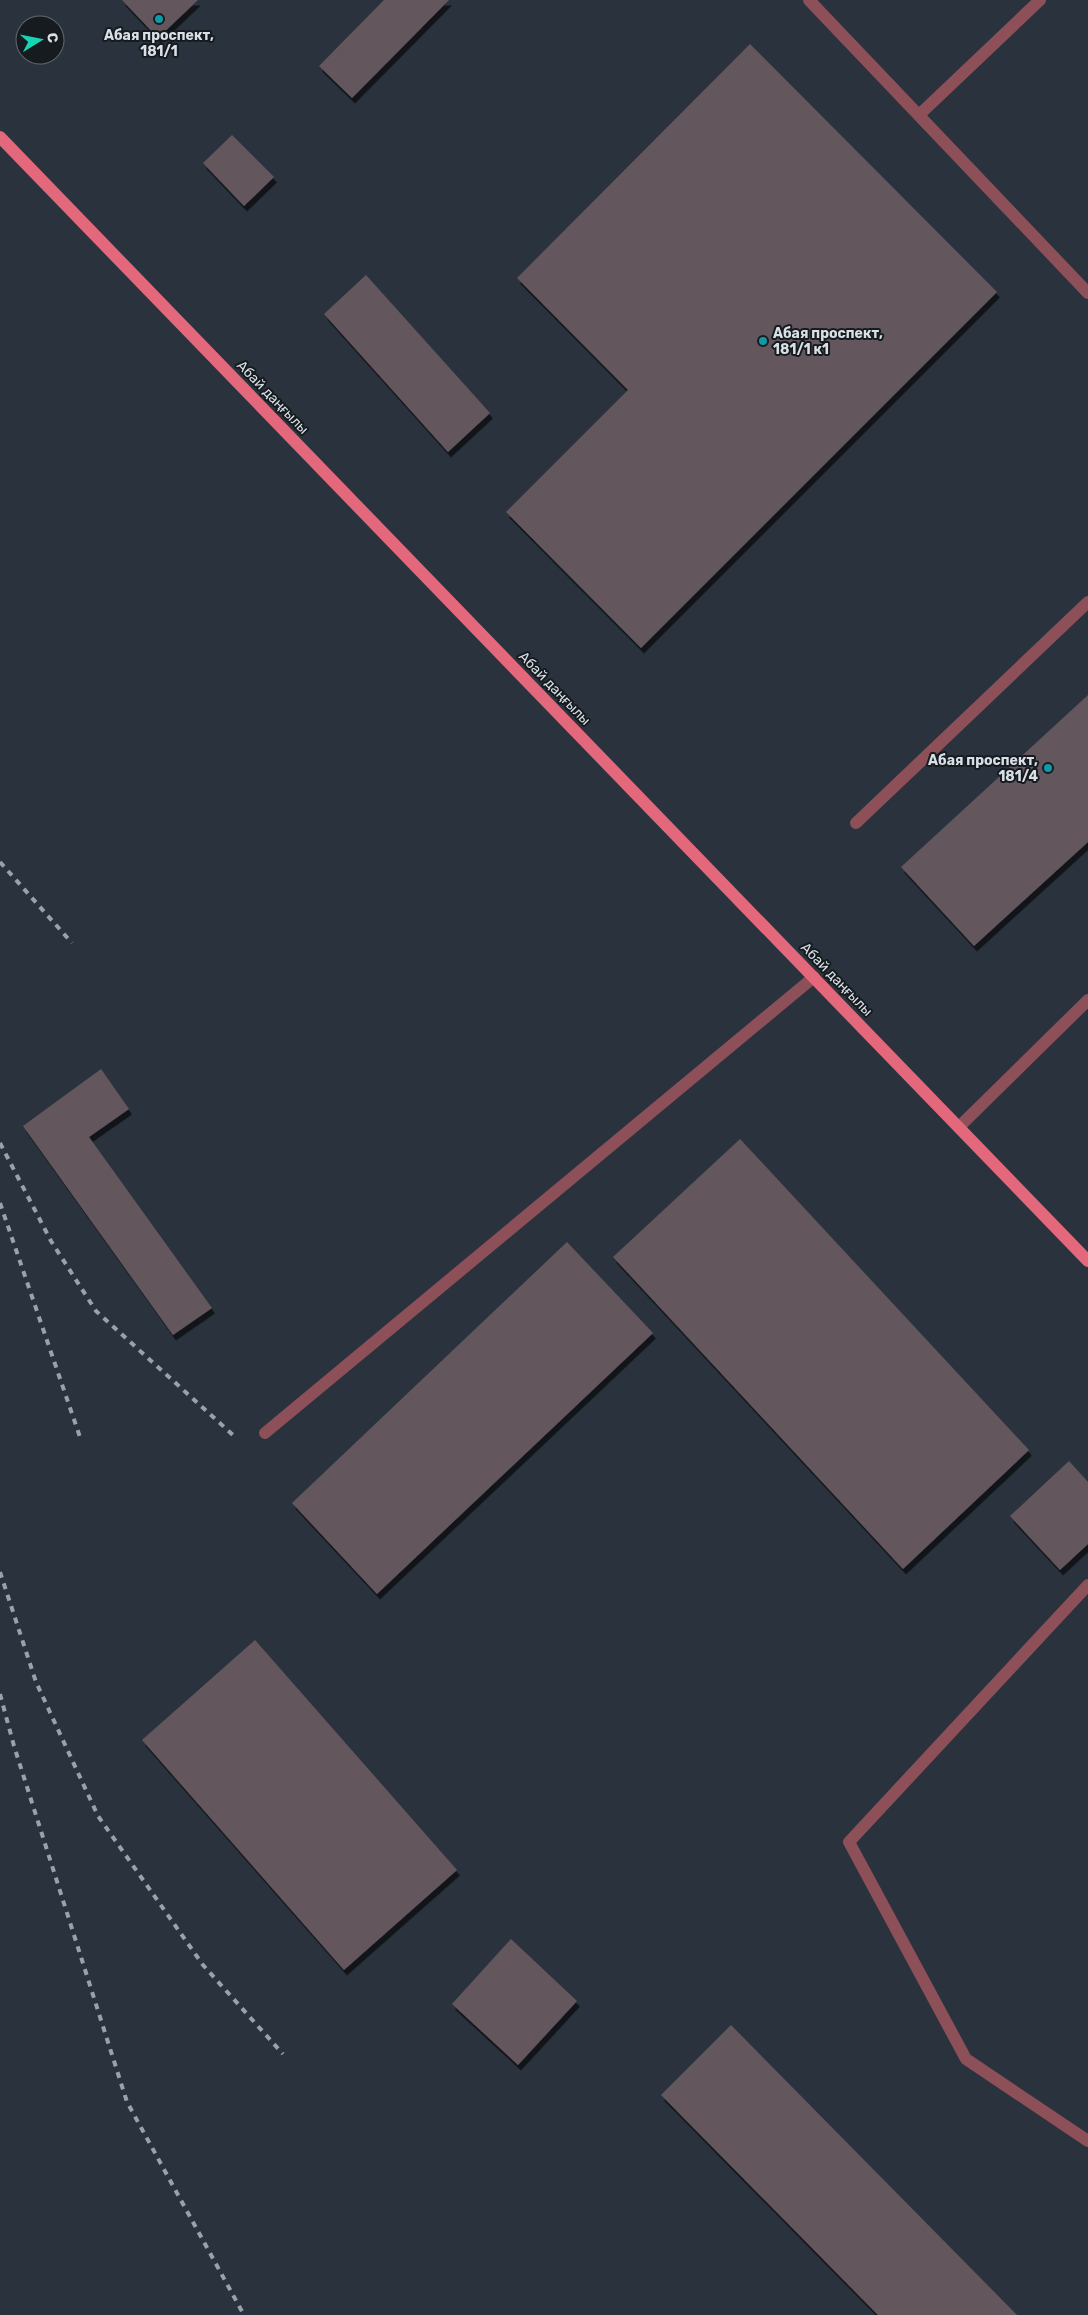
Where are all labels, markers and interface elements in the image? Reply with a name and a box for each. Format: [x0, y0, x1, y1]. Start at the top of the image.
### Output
marker: Абая проспект, 181/1 [153, 13, 165, 25]
north arrow [15, 15, 65, 65]
place label: Абая проспект, 181/1 [104, 27, 214, 60]
text: С [43, 32, 62, 44]
place label: Абая проспект, 181/1 к1 [773, 325, 883, 358]
marker: Абая проспект, 181/1 к1 [757, 335, 769, 347]
street label: Абай даңғылы [233, 357, 312, 438]
street label: Абай даңғылы [515, 648, 594, 729]
place label: Абая проспект, 181/4 [928, 752, 1038, 785]
marker: Абая проспект, 181/4 [1042, 762, 1054, 774]
street label: Абай даңғылы [797, 939, 876, 1020]

